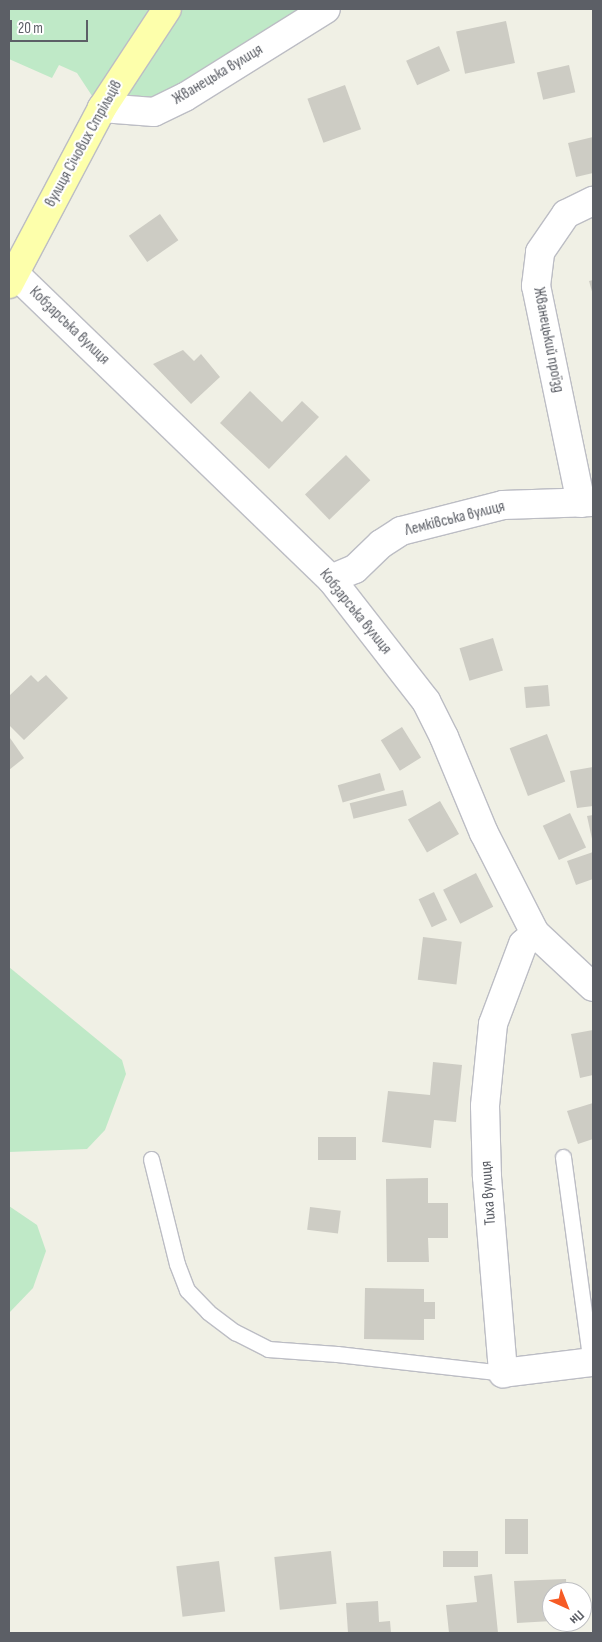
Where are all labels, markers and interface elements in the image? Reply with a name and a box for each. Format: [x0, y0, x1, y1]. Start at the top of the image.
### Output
scale bar [12, 10, 90, 42]
text: 20 m [18, 19, 43, 38]
street label: Жванецька вулиця [169, 40, 267, 110]
street label: вулиця Січових Стрільців [41, 77, 127, 211]
street label: Кобзарська вулиця [25, 283, 113, 369]
street label: Жванецький проїзд [528, 286, 568, 394]
street label: Лемківська вулиця [403, 497, 507, 541]
street label: Кобзарська вулиця [315, 565, 395, 659]
street label: Тиха вулиця [477, 1160, 501, 1226]
north arrow [542, 1582, 592, 1632]
text: Пн [566, 1607, 588, 1628]

